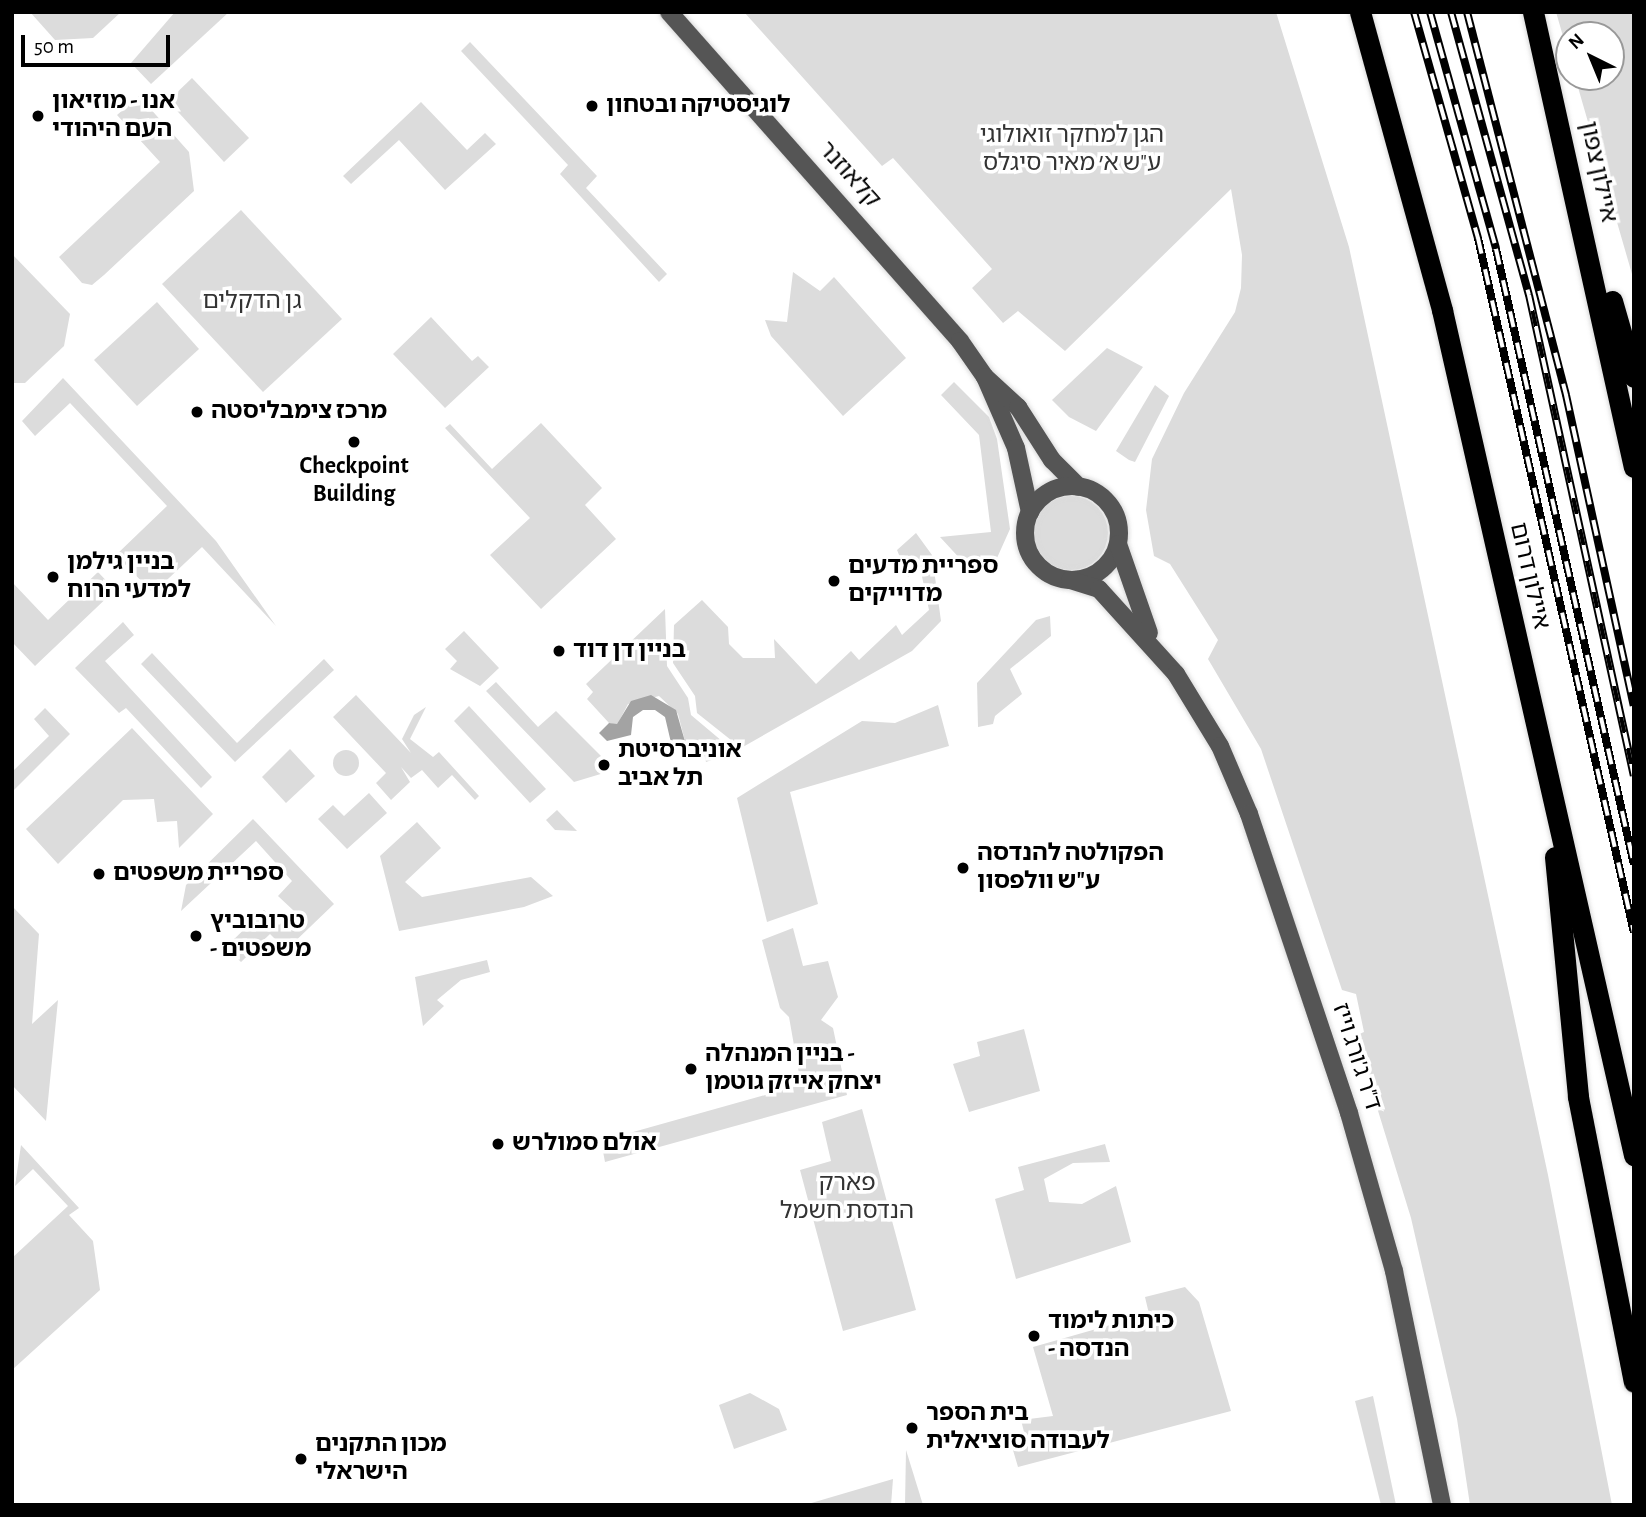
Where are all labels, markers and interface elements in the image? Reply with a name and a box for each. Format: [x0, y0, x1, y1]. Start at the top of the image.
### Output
scale bar [24, 21, 173, 65]
north arrow [1555, 21, 1625, 91]
text: N [1565, 30, 1588, 53]
text: 50 m [34, 36, 74, 57]
place label: אנו - מוזיאון העם היהודי [52, 88, 175, 144]
place label: לוגיסטיקה ובטחון [606, 92, 790, 120]
marker: לוגיסטיקה ובטחון [584, 98, 600, 114]
marker: אנו - מוזיאון העם היהודי [30, 108, 46, 124]
street label: איילון צפון [1573, 119, 1623, 225]
park label: הגן למחקר זואולוגי ע"ש א׳ מאיר סיגלס [980, 122, 1164, 178]
street label: קלאוזנר [812, 136, 886, 214]
park label: גן הדקלים [202, 288, 302, 316]
place label: מרכז צימבליסטה [211, 398, 387, 426]
marker: מרכז צימבליסטה [189, 404, 205, 420]
marker: Checkpoint Building [346, 434, 362, 450]
place label: Checkpoint Building [299, 453, 409, 509]
street label: איילון דרום [1503, 520, 1555, 632]
place label: בניין גילמן למדעי הרוח [67, 549, 191, 605]
place label: ספריית מדעים מדוייקים [848, 553, 998, 609]
marker: בניין גילמן למדעי הרוח [45, 569, 61, 585]
marker: ספריית מדעים מדוייקים [826, 573, 842, 589]
place label: בניין דן דוד [573, 637, 686, 665]
marker: בניין דן דוד [551, 643, 567, 659]
place label: אוניברסיטת תל אביב [618, 737, 742, 793]
marker: אוניברסיטת תל אביב [596, 757, 612, 773]
place label: הפקולטה להנדסה ע"ש וולפסון [977, 840, 1164, 896]
place label: ספריית משפטים [113, 860, 284, 888]
marker: הפקולטה להנדסה ע"ש וולפסון [955, 860, 971, 876]
marker: ספריית משפטים [91, 866, 107, 882]
place label: טרובוביץ - משפטים [210, 908, 311, 964]
marker: טרובוביץ - משפטים [188, 928, 204, 944]
street label: ד"ר ג'ורג וייז [1325, 1000, 1387, 1114]
place label: בניין המנהלה - יצחק אייזק גוטמן [705, 1041, 882, 1097]
marker: בניין המנהלה - יצחק אייזק גוטמן [683, 1061, 699, 1077]
place label: אולם סמולרש [512, 1130, 657, 1158]
marker: אולם סמולרש [490, 1136, 506, 1152]
park label: פארק הנדסת חשמל [780, 1170, 914, 1226]
place label: כיתות לימוד - הנדסה [1048, 1308, 1174, 1364]
marker: כיתות לימוד - הנדסה [1026, 1328, 1042, 1344]
place label: בית הספר לעבודה סוציאלית [926, 1400, 1110, 1456]
marker: בית הספר לעבודה סוציאלית [904, 1420, 920, 1436]
place label: מכון התקנים הישראלי [315, 1431, 446, 1487]
marker: מכון התקנים הישראלי [293, 1451, 309, 1467]

